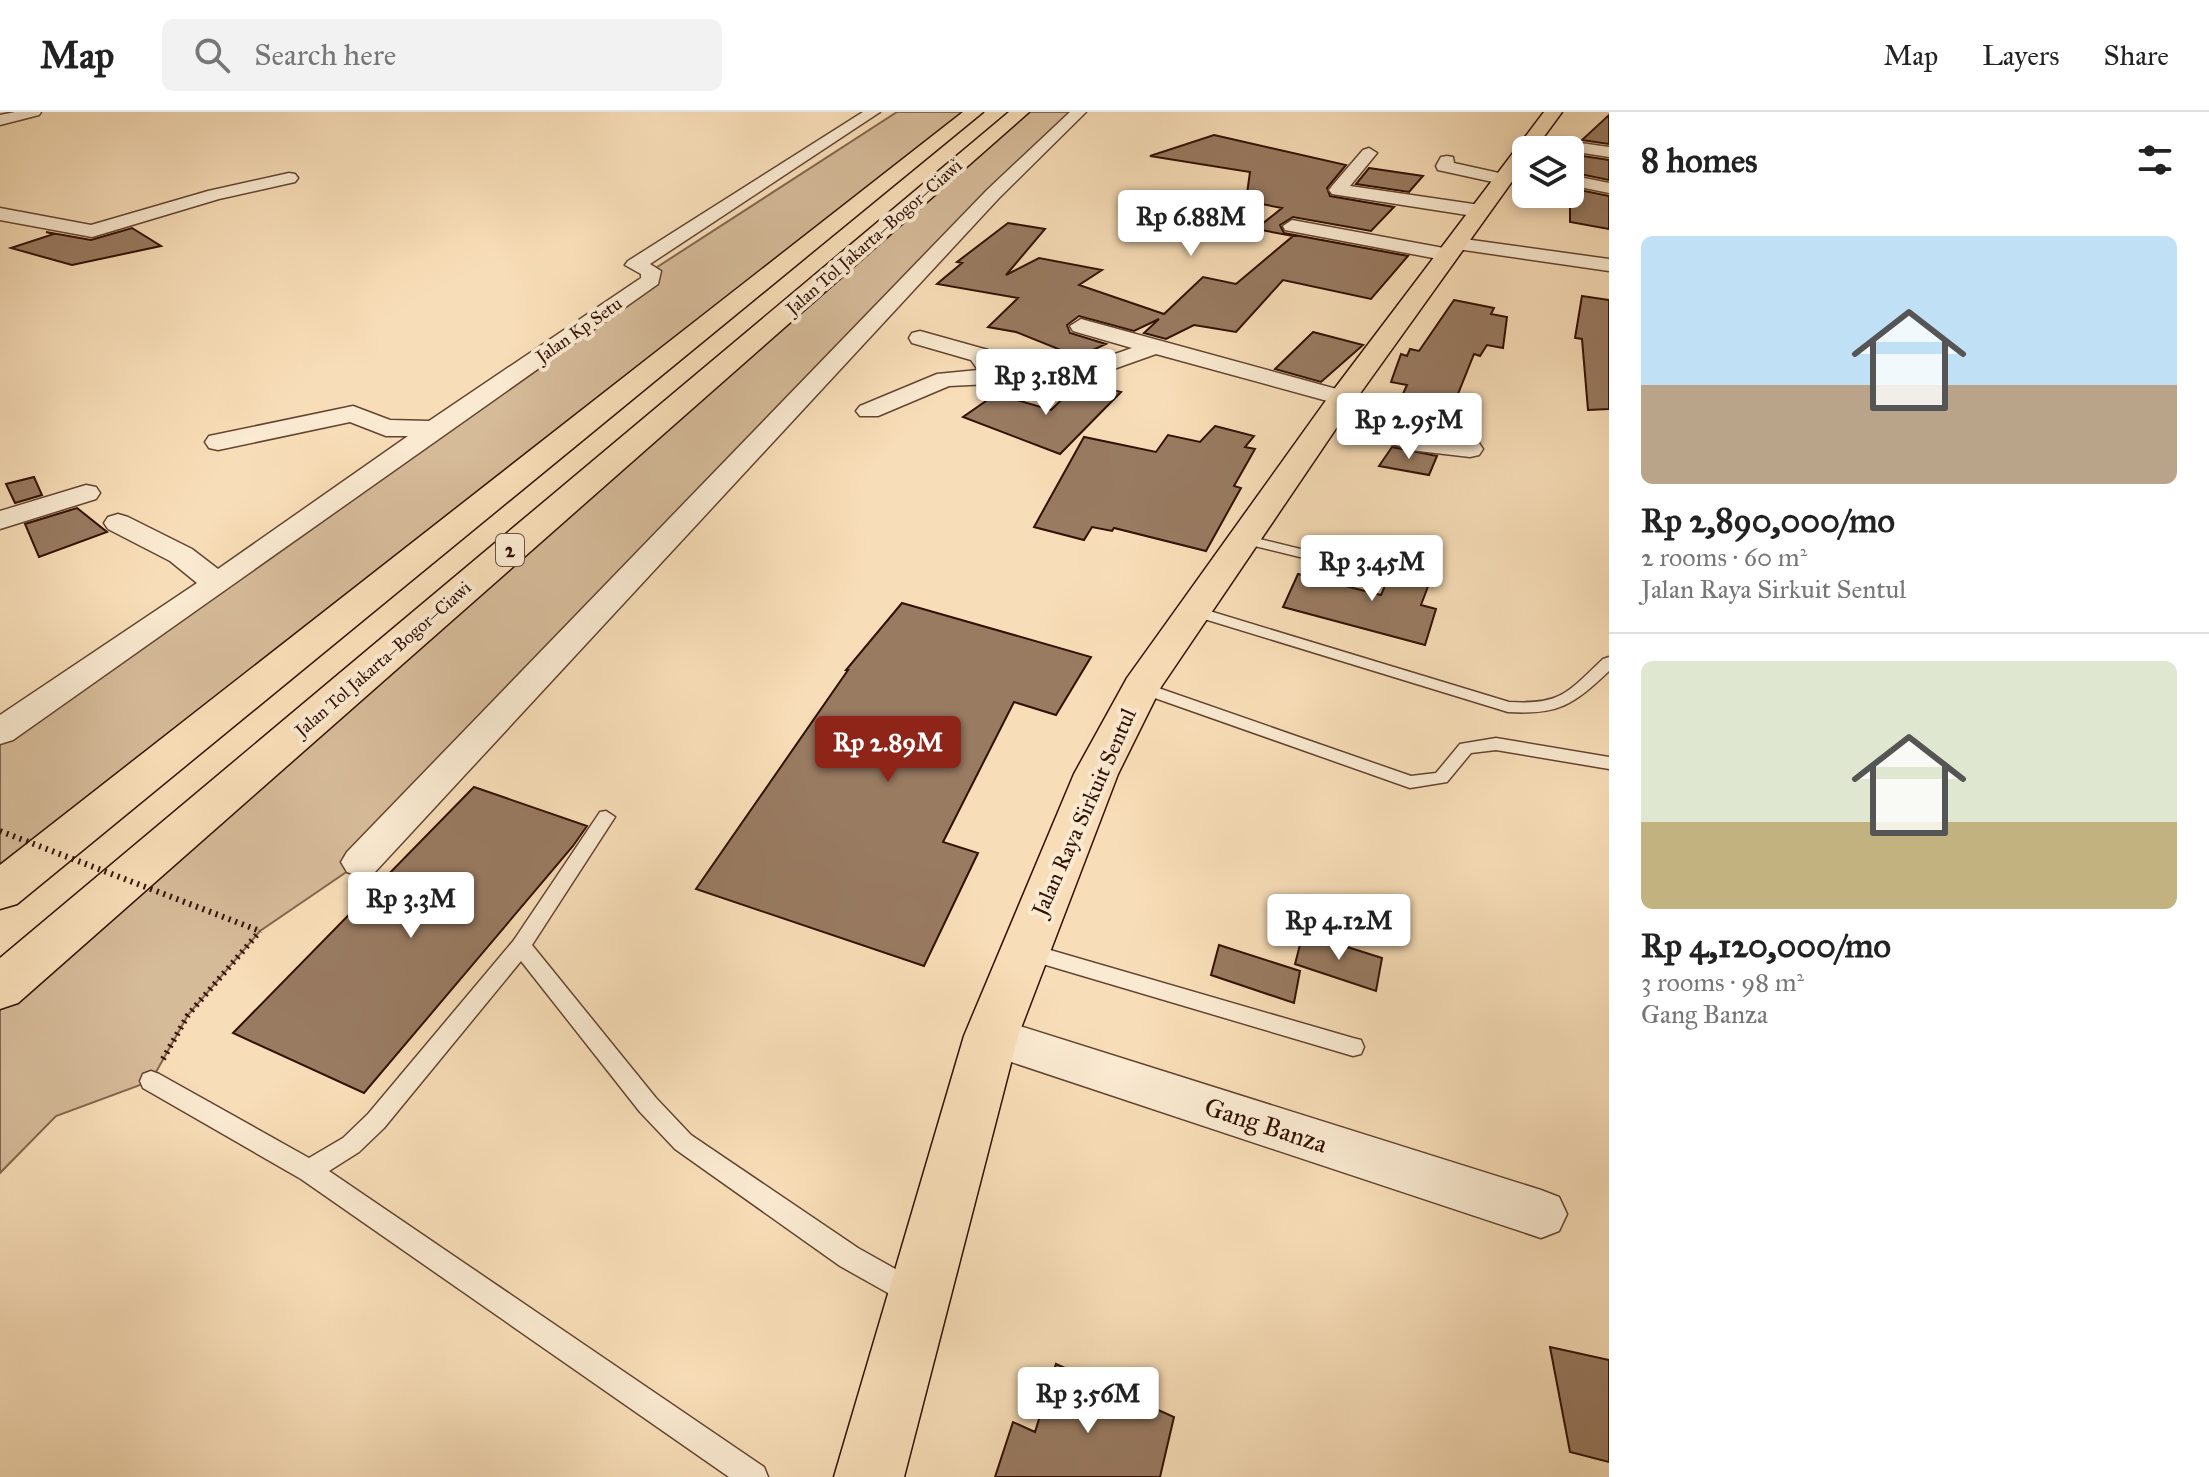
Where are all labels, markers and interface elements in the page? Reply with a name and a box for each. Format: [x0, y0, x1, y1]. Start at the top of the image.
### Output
search box [162, 19, 722, 91]
text: Map [40, 32, 114, 78]
icon: search [190, 33, 234, 77]
text: Search here [254, 37, 396, 73]
text: Map [1883, 38, 1938, 73]
text: Layers [1982, 38, 2060, 73]
text: Share [2104, 38, 2169, 73]
map controls [1512, 136, 1584, 208]
button: layers [1512, 136, 1584, 208]
icon: filters [2133, 138, 2177, 182]
text: 8 homes [1641, 140, 1757, 181]
street label: Jalan Tol Jakarta–Bogor–Ciawi [780, 155, 967, 322]
pin: Rp 6.88M [1108, 190, 1274, 258]
text: Rp 6.88M [1136, 200, 1246, 232]
icon: home [1837, 288, 1981, 432]
street label: Jalan Kp Setu [530, 292, 627, 370]
pin: Rp 3.18M [963, 349, 1129, 417]
text: Rp 3.18M [994, 359, 1098, 391]
pin: Rp 2.95M [1326, 393, 1492, 461]
text: Rp 2.95M [1355, 403, 1463, 435]
text: Rp 2,890,000/mo [1641, 500, 1895, 541]
road number: 2 [496, 534, 524, 566]
pin: Rp 3.45M [1289, 535, 1455, 603]
text: 2 rooms · 60 m² [1641, 541, 1807, 573]
text: Rp 3.45M [1319, 545, 1425, 577]
text: Jalan Raya Sirkuit Sentul [1641, 573, 1906, 605]
street label: Jalan Tol Jakarta–Bogor–Ciawi [289, 577, 476, 744]
street label: Jalan Raya Sirkuit Sentul [1025, 704, 1142, 922]
icon: home [1837, 713, 1981, 857]
pin: Rp 2.89M [805, 716, 971, 784]
text: Rp 2.89M [833, 726, 943, 758]
pin: Rp 3.3M [337, 872, 485, 940]
text: Rp 3.3M [366, 882, 456, 914]
pin: Rp 4.12M [1256, 894, 1422, 962]
text: Rp 4.12M [1285, 904, 1393, 936]
text: Rp 4,120,000/mo [1641, 925, 1891, 966]
text: 3 rooms · 98 m² [1641, 966, 1804, 998]
text: Gang Banza [1641, 998, 1768, 1030]
street label: Gang Banza [1201, 1090, 1331, 1160]
pin: Rp 3.56M [1005, 1367, 1171, 1435]
text: Rp 3.56M [1036, 1377, 1140, 1409]

